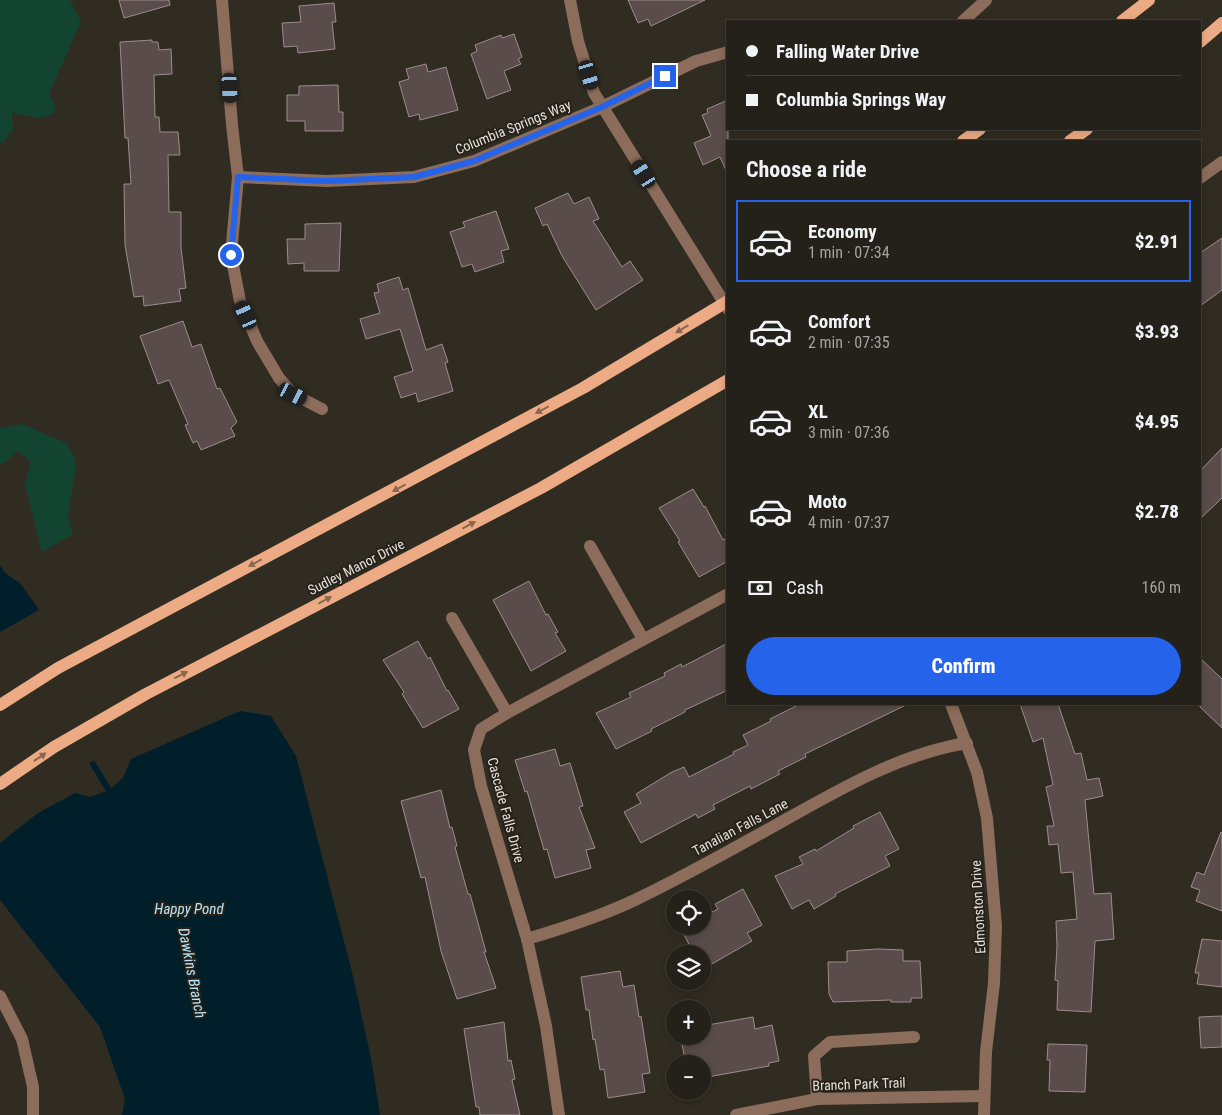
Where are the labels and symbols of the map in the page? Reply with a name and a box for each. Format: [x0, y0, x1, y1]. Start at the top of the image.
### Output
car [577, 58, 600, 92]
route end [654, 65, 676, 87]
car [221, 73, 238, 103]
street label: Columbia Springs Way [453, 96, 573, 158]
car [629, 157, 658, 191]
route start [220, 244, 242, 266]
car [233, 298, 258, 332]
one-way arrow [676, 324, 689, 333]
car [276, 381, 309, 407]
one-way arrow [535, 406, 549, 415]
one-way arrow [392, 483, 406, 492]
one-way arrow [462, 521, 476, 529]
street label: Sudley Manor Drive [305, 536, 407, 598]
one-way arrow [248, 559, 262, 567]
one-way arrow [317, 596, 332, 604]
one-way arrow [174, 671, 188, 679]
one-way arrow [34, 752, 47, 762]
street label: Cascade Falls Drive [484, 756, 528, 865]
street label: Tanalian Falls Lane [690, 795, 791, 859]
street label: Edmonston Drive [968, 859, 988, 954]
water label: Happy Pond [154, 900, 224, 918]
water label: Dawkins Branch [174, 926, 210, 1020]
street label: Branch Park Trail [812, 1074, 906, 1094]

